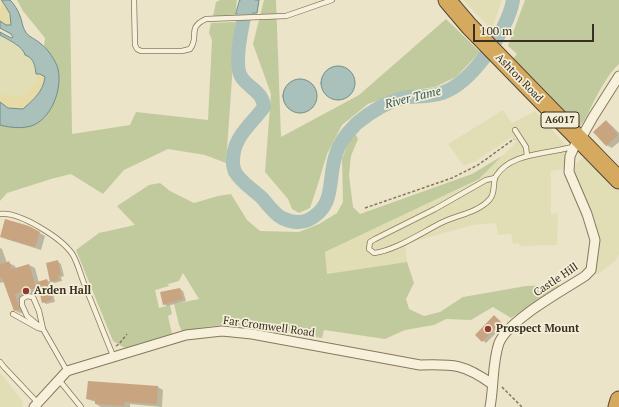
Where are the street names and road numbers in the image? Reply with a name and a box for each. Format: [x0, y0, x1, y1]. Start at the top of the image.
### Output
street label: Ashton Road [492, 51, 546, 105]
road number: A6017 [541, 112, 579, 128]
street label: Castle Hill [531, 260, 581, 300]
street label: Far Cromwell Road [222, 314, 316, 340]

